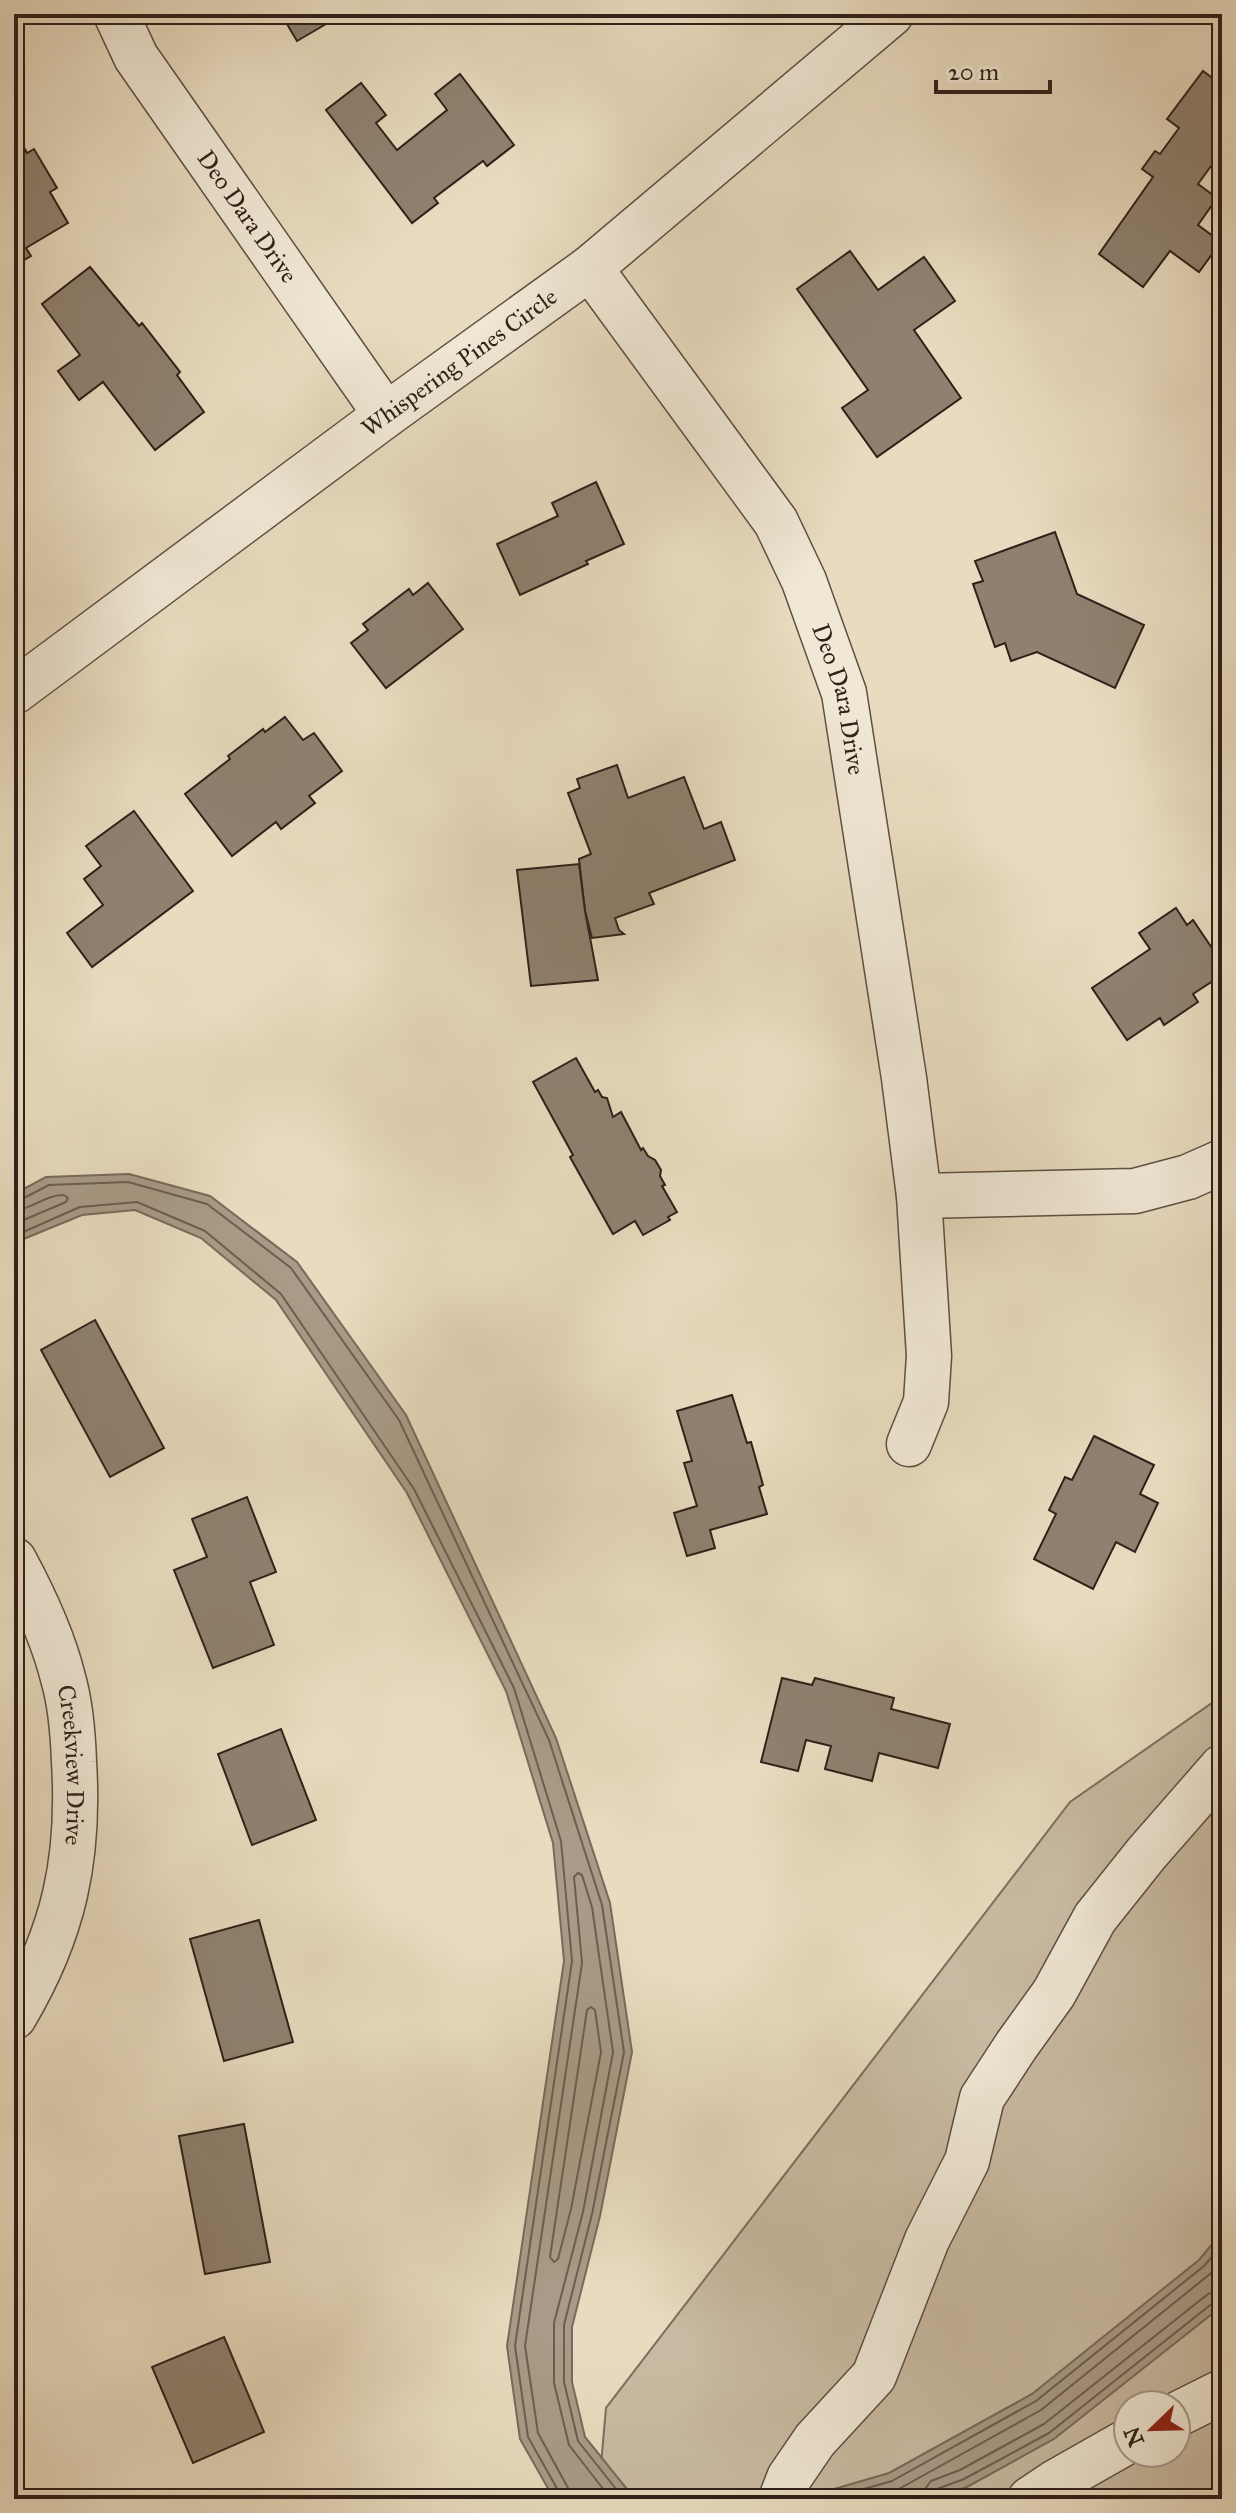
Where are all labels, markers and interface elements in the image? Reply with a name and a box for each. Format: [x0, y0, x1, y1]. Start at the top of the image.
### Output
scale bar [936, 44, 1050, 94]
text: 20 m [948, 57, 999, 87]
street label: Deo Dara Drive [191, 144, 304, 289]
street label: Whispering Pines Circle [355, 282, 563, 443]
street label: Deo Dara Drive [805, 619, 872, 777]
street label: Creekview Drive [50, 1682, 90, 1847]
north arrow [1112, 2389, 1192, 2469]
text: N [1118, 2422, 1150, 2450]

